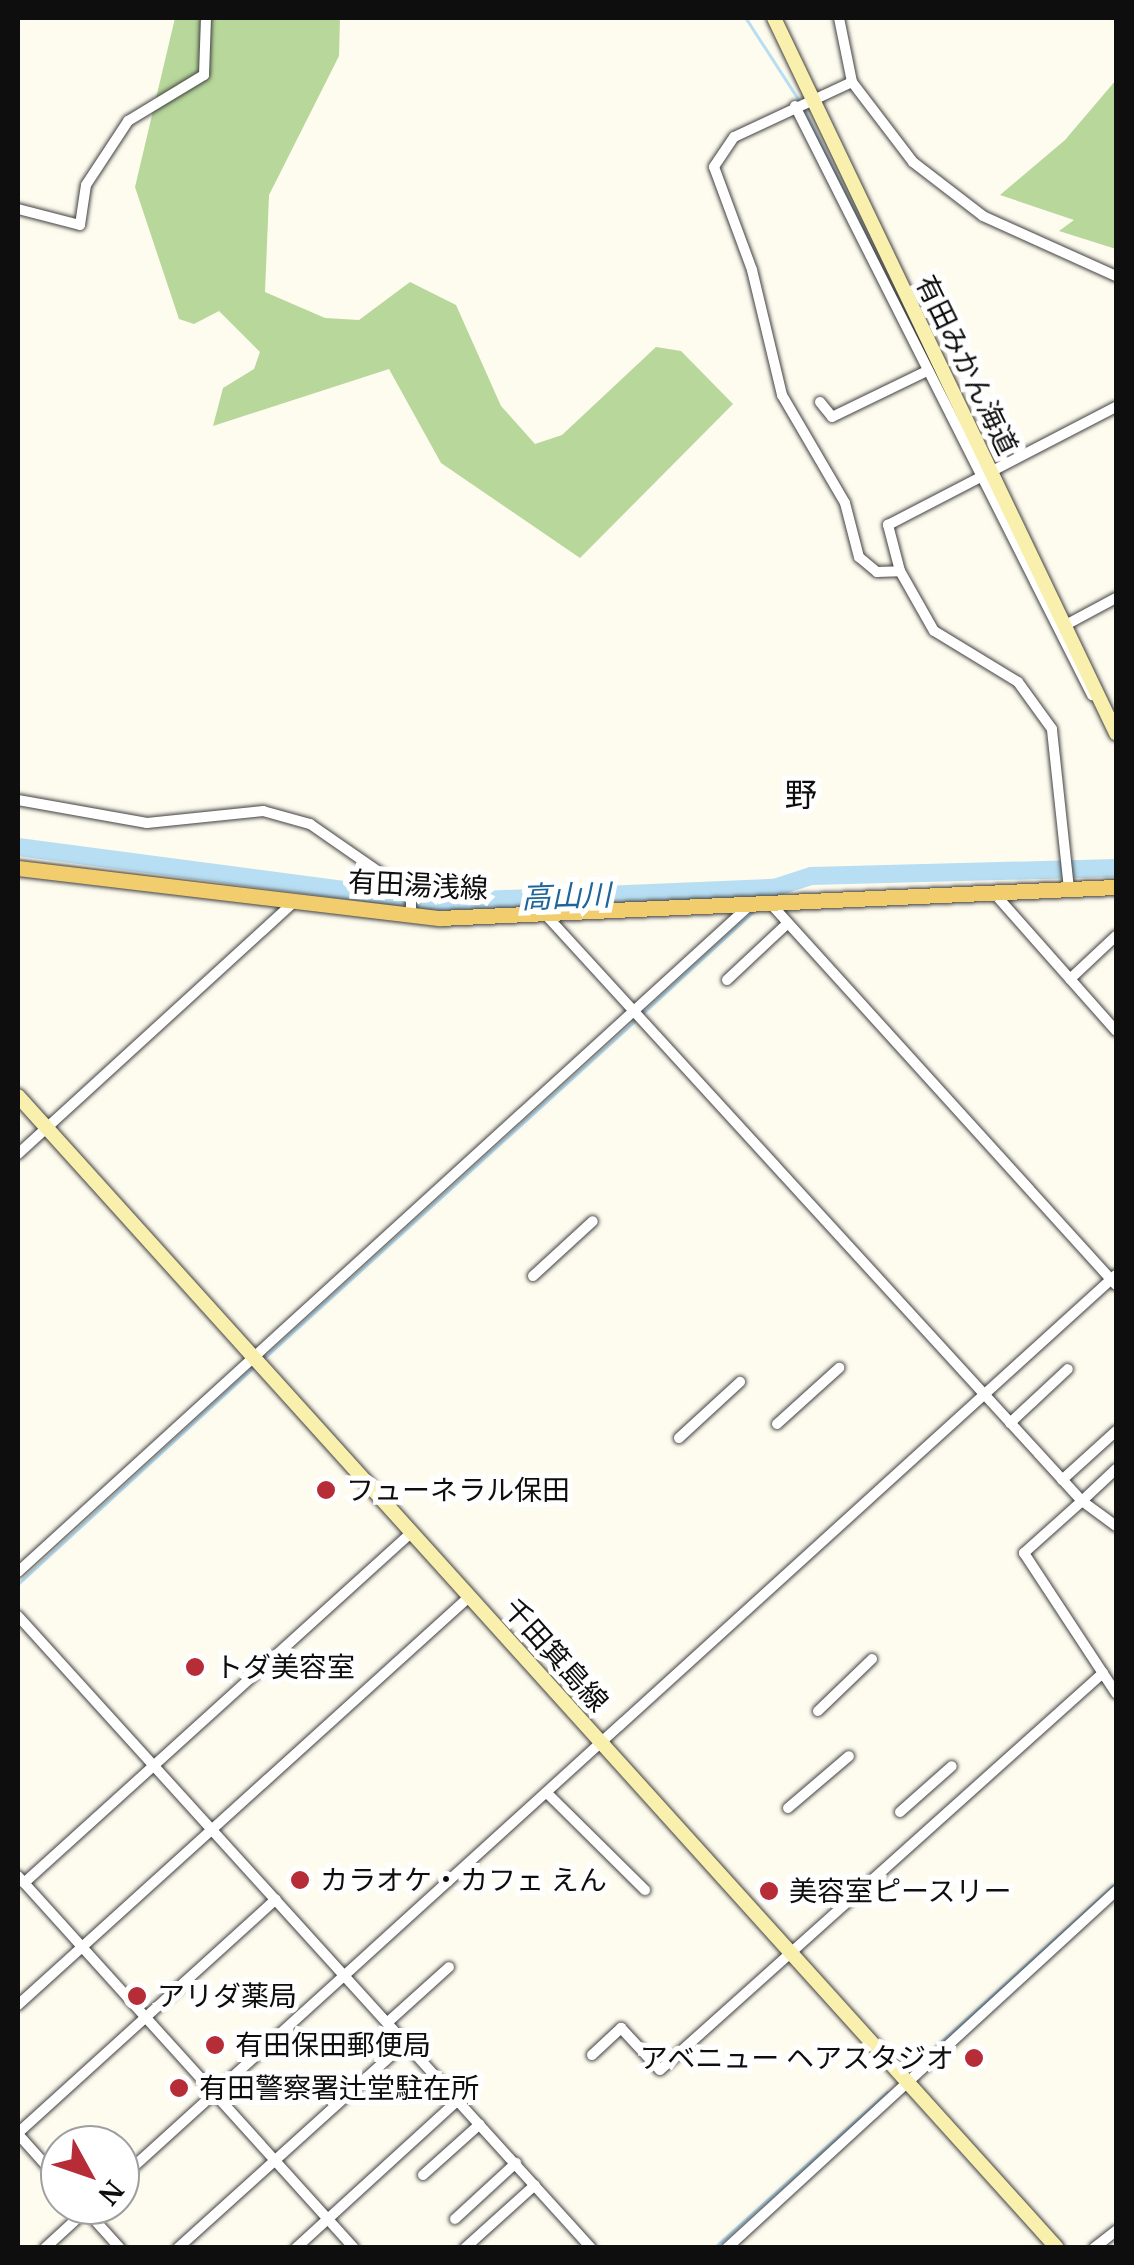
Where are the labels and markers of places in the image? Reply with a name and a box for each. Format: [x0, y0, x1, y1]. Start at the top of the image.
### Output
place label: フューネラル保田 [346, 1473, 570, 1507]
marker: フューネラル保田 [315, 1479, 337, 1501]
place label: トダ美容室 [215, 1650, 355, 1684]
marker: トダ美容室 [184, 1656, 206, 1678]
place label: カラオケ・カフェ えん [320, 1863, 607, 1897]
marker: カラオケ・カフェ えん [289, 1869, 311, 1891]
place label: 美容室ピースリー [789, 1874, 1013, 1908]
marker: 美容室ピースリー [758, 1880, 780, 1902]
place label: アリダ薬局 [157, 1979, 297, 2013]
marker: アリダ薬局 [126, 1985, 148, 2007]
place label: 有田保田郵便局 [235, 2028, 431, 2062]
marker: 有田保田郵便局 [204, 2034, 226, 2056]
place label: アベニュー ヘアスタジオ [639, 2041, 954, 2075]
marker: アベニュー ヘアスタジオ [963, 2047, 985, 2069]
place label: 有田警察署辻堂駐在所 [199, 2071, 479, 2105]
marker: 有田警察署辻堂駐在所 [168, 2077, 190, 2099]

